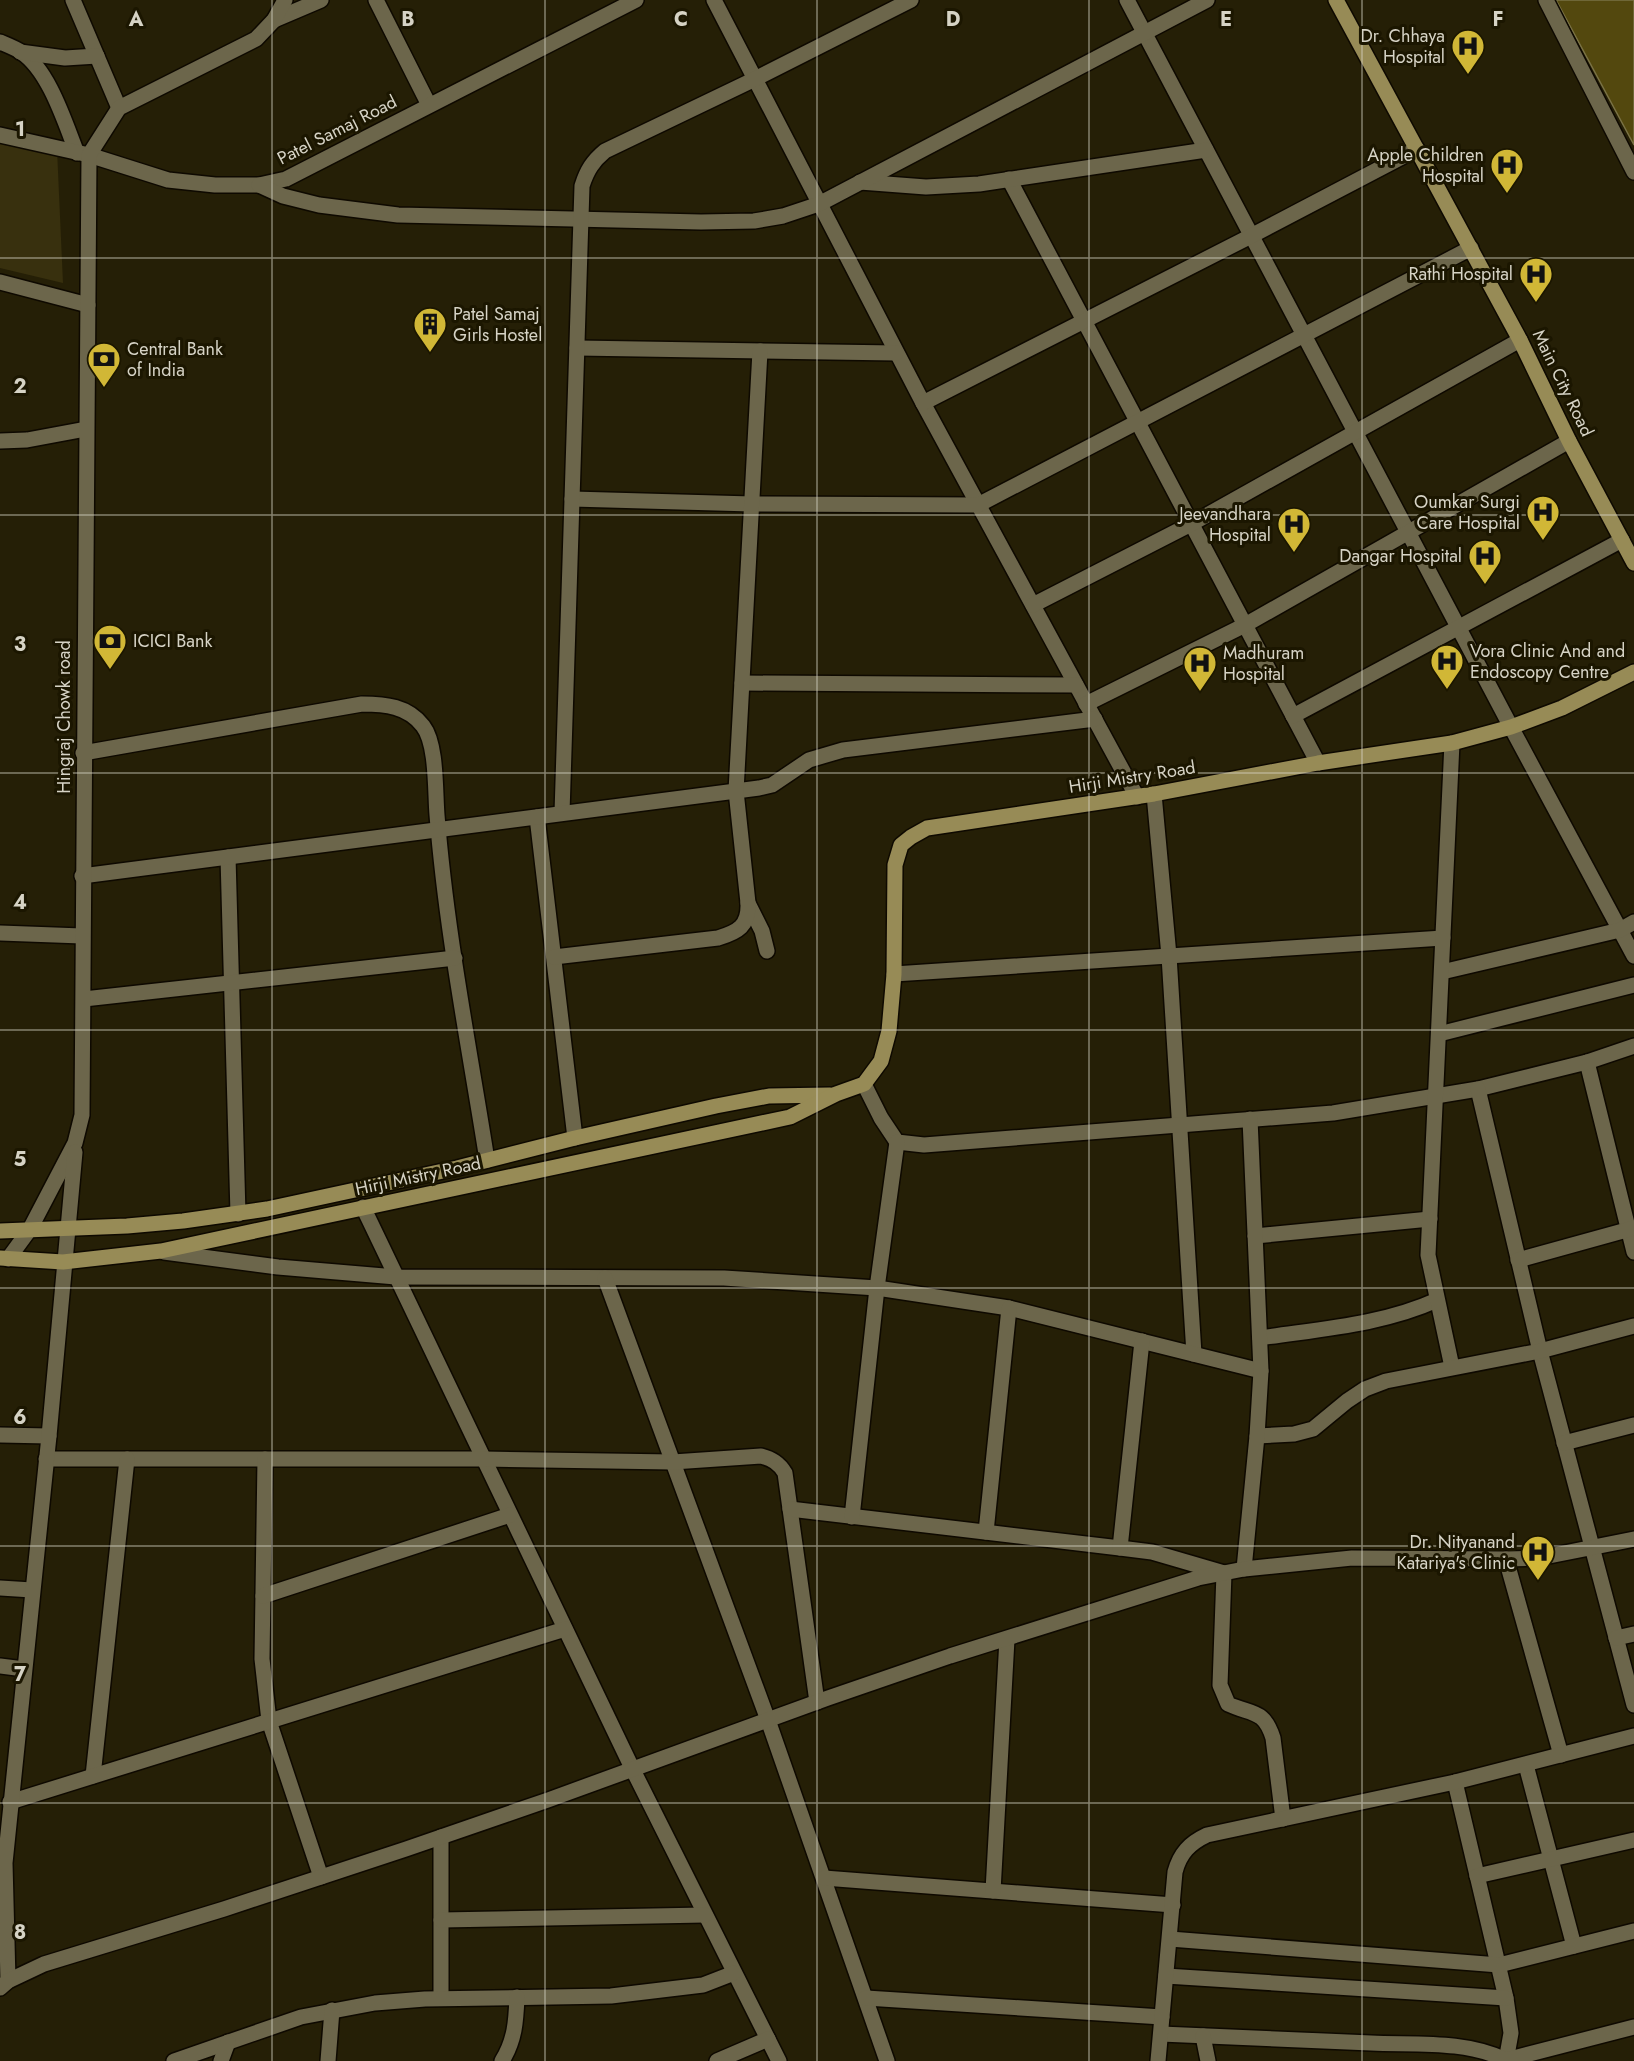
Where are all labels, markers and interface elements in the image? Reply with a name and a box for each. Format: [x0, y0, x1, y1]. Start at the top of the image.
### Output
text: A [128, 5, 144, 34]
text: B [401, 5, 415, 34]
text: C [674, 5, 688, 34]
text: D [946, 5, 960, 34]
text: E [1220, 5, 1232, 34]
text: F [1492, 5, 1504, 34]
place label: Dr. Chhaya Hospital [1360, 23, 1445, 70]
hospital icon: Dr. Chhaya Hospital [1450, 28, 1486, 75]
street label: Patel Samaj Road [273, 89, 401, 171]
text: 1 [15, 115, 25, 144]
place label: Apple Children Hospital [1367, 142, 1484, 189]
hospital icon: Apple Children Hospital [1489, 147, 1525, 194]
hospital icon: Rathi Hospital [1518, 256, 1554, 303]
place label: Rathi Hospital [1408, 261, 1513, 287]
place label: Patel Samaj Girls Hostel [453, 301, 542, 348]
building icon: Patel Samaj Girls Hostel [412, 306, 448, 353]
street label: Main City Road [1526, 325, 1600, 441]
place label: Central Bank of India [127, 336, 223, 383]
bank icon: Central Bank of India [86, 341, 122, 388]
text: 2 [13, 372, 27, 401]
place label: Oumkar Surgi Care Hospital [1414, 489, 1520, 536]
hospital icon: Oumkar Surgi Care Hospital [1525, 494, 1561, 541]
place label: Jeevandhara Hospital [1177, 501, 1271, 548]
hospital icon: Jeevandhara Hospital [1276, 506, 1312, 553]
hospital icon: Dangar Hospital [1467, 538, 1503, 585]
place label: Dangar Hospital [1339, 543, 1462, 569]
bank icon: ICICI Bank [92, 623, 128, 670]
place label: ICICI Bank [133, 628, 212, 654]
text: 3 [14, 630, 26, 659]
place label: Vora Clinic And and Endoscopy Centre [1470, 638, 1625, 685]
street label: Hingraj Chowk road [51, 640, 77, 794]
place label: Madhuram Hospital [1223, 640, 1304, 687]
hospital icon: Vora Clinic And and Endoscopy Centre [1429, 643, 1465, 690]
hospital icon: Madhuram Hospital [1182, 645, 1218, 692]
street label: Hirji Mistry Road [1067, 754, 1197, 800]
text: 4 [13, 888, 27, 917]
text: 5 [14, 1145, 27, 1174]
street label: Hirji Mistry Road [353, 1150, 483, 1202]
text: 6 [13, 1403, 27, 1432]
place label: Dr. Nityanand Katariya's Clinic [1396, 1529, 1515, 1576]
hospital icon: Dr. Nityanand Katariya's Clinic [1520, 1534, 1556, 1581]
text: 7 [14, 1660, 27, 1689]
text: 8 [14, 1918, 26, 1947]

